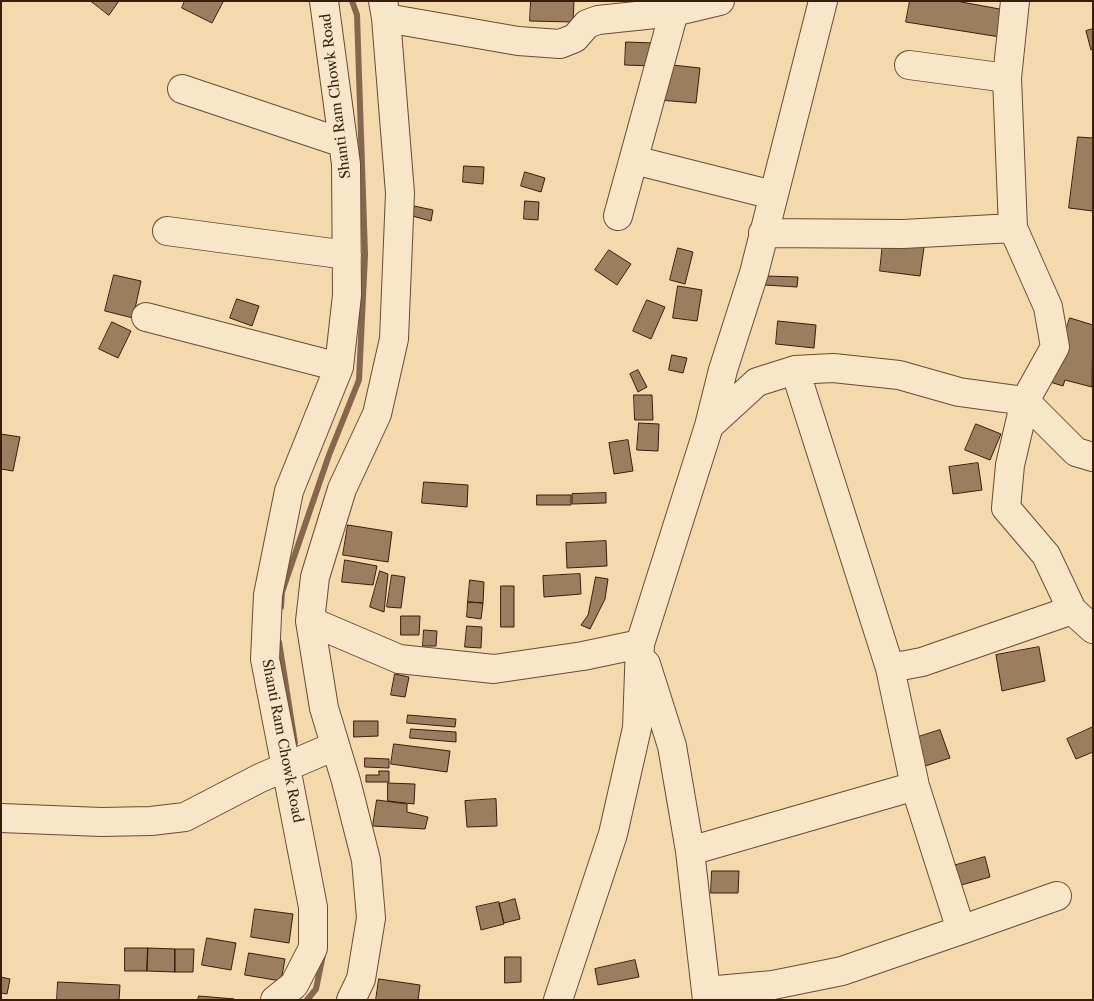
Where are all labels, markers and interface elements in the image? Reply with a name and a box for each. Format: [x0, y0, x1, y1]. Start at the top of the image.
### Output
street label: Shanti Ram Chowk Road [318, 12, 354, 180]
street label: Shanti Ram Chowk Road [258, 658, 306, 824]

